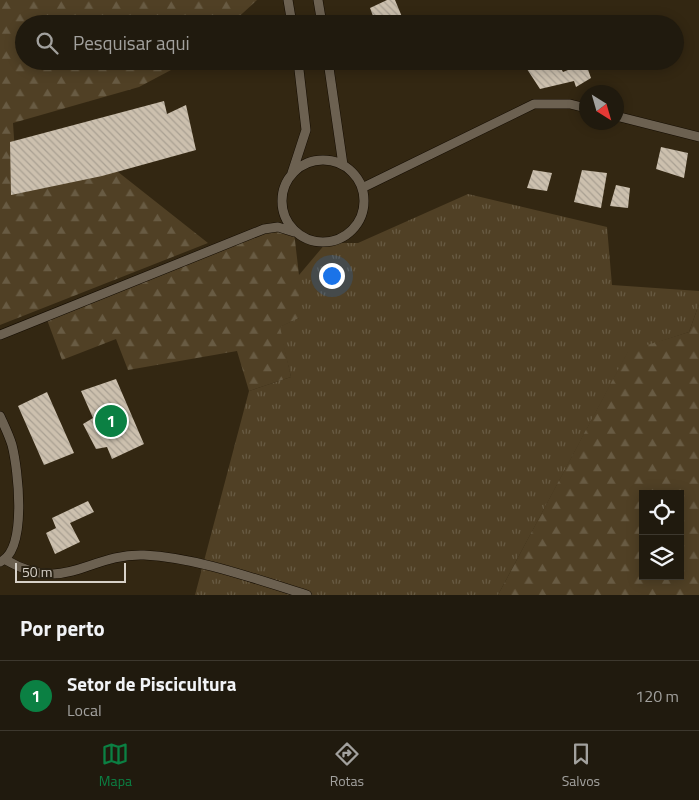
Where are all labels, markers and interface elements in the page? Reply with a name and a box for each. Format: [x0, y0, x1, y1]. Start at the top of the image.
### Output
search box [15, 15, 684, 70]
text: Pesquisar aqui [73, 28, 190, 57]
icon: search [33, 29, 61, 57]
north arrow [579, 85, 624, 130]
your location [319, 263, 345, 289]
pin: 1 [95, 402, 127, 440]
map controls [639, 490, 684, 580]
button: locate [639, 490, 684, 535]
button: layers [639, 535, 684, 580]
scale bar [15, 560, 126, 583]
text: 50 m [22, 561, 52, 582]
text: Por perto [20, 612, 105, 644]
text: Setor de Piscicultura [67, 669, 236, 698]
text: 1 [32, 684, 40, 708]
text: 120 m [635, 684, 679, 708]
text: Local [67, 698, 102, 722]
tab: Mapa [99, 740, 132, 791]
tab: Rotas [330, 740, 364, 791]
tab: Salvos [562, 740, 600, 791]

